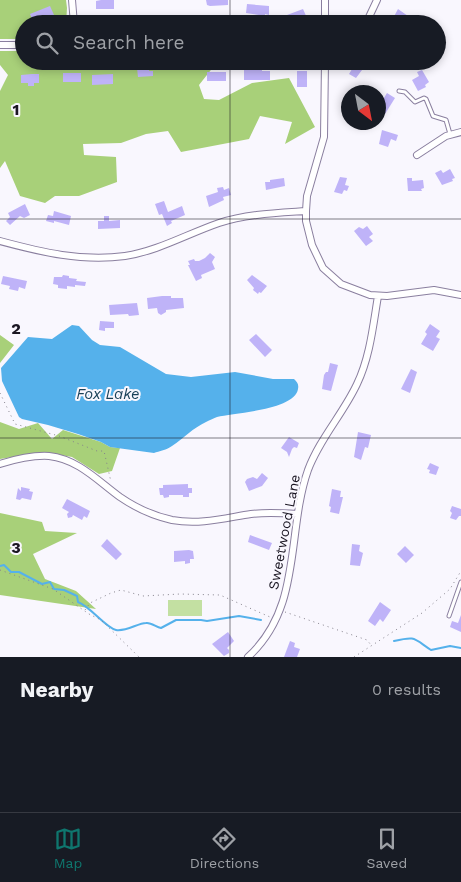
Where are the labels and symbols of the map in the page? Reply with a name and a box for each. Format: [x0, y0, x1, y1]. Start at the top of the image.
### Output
north arrow [341, 85, 386, 130]
text: 1 [13, 100, 19, 119]
text: 2 [11, 319, 21, 338]
water label: Fox Lake [76, 385, 140, 403]
street label: Sweetwood Lane [265, 473, 303, 591]
text: 3 [11, 538, 21, 557]

